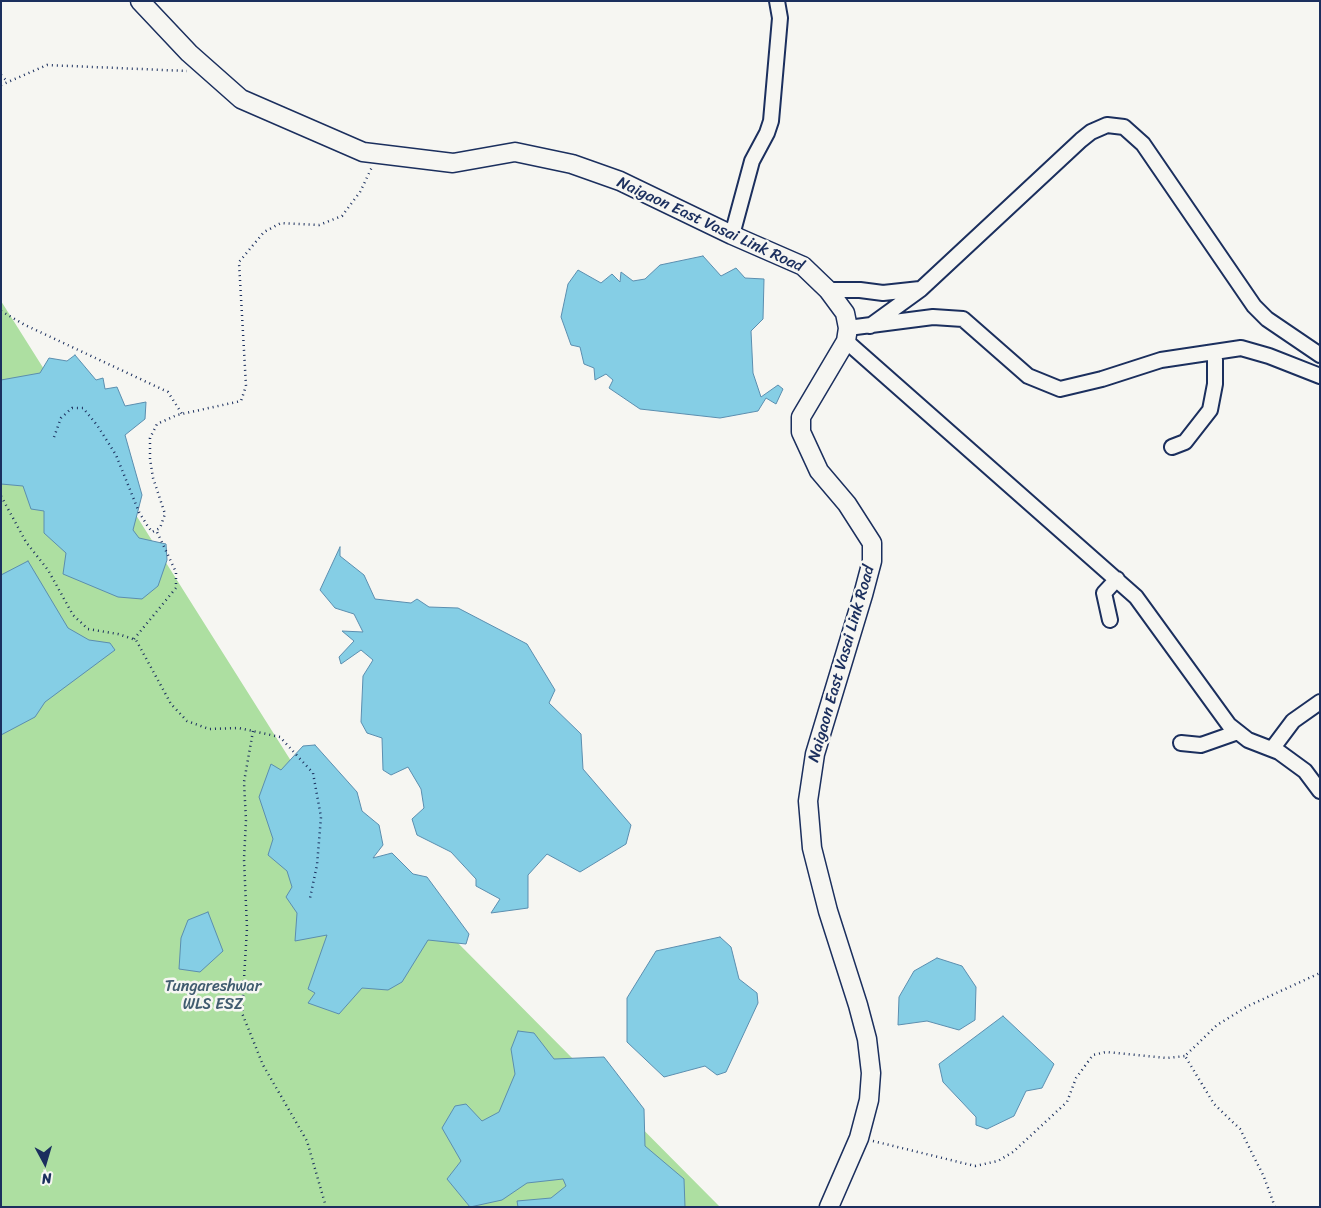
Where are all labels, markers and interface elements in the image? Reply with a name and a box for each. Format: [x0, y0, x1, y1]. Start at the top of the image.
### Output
street label: Naigaon East Vasai Link Road [614, 173, 806, 277]
street label: Naigaon East Vasai Link Road [805, 563, 879, 765]
park label: Tungareshwar WLS ESZ [165, 977, 261, 1015]
north arrow [20, 1138, 70, 1188]
text: N [40, 1165, 53, 1191]

